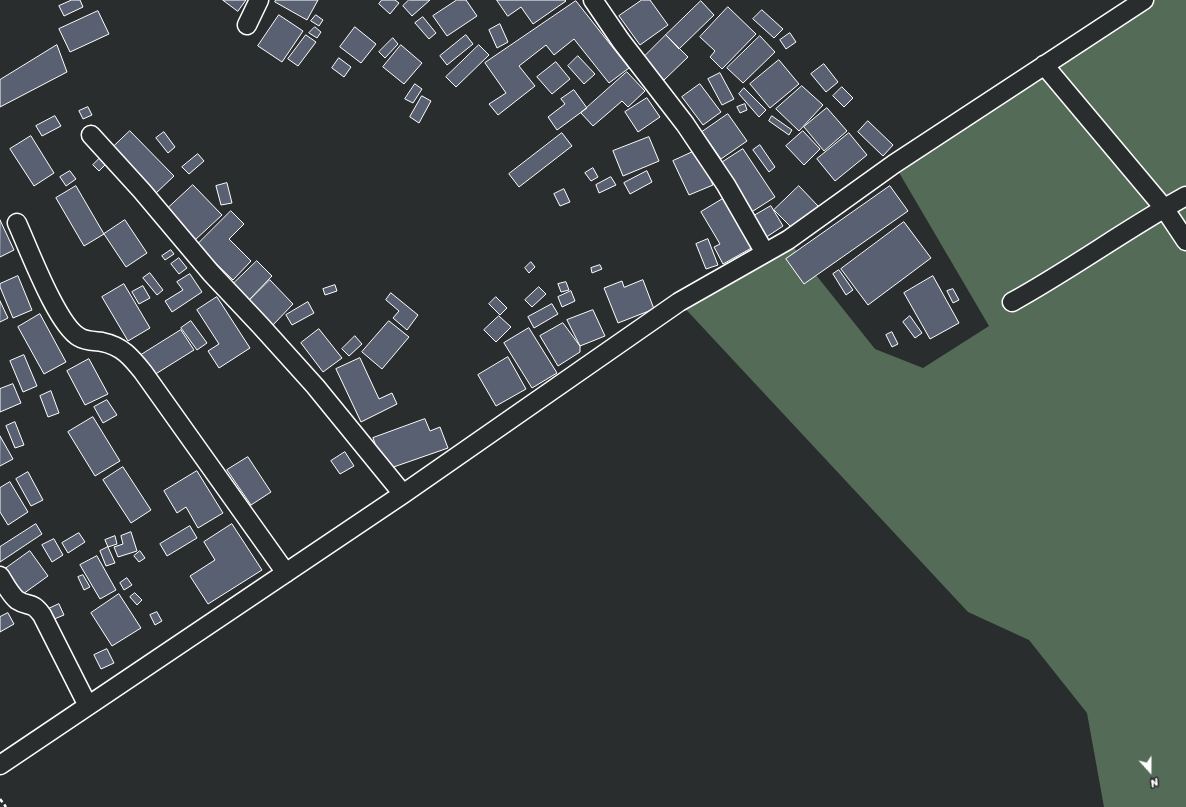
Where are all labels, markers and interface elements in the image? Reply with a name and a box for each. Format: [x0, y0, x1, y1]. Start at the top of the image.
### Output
north arrow [1130, 751, 1170, 791]
text: N [1148, 772, 1161, 793]

